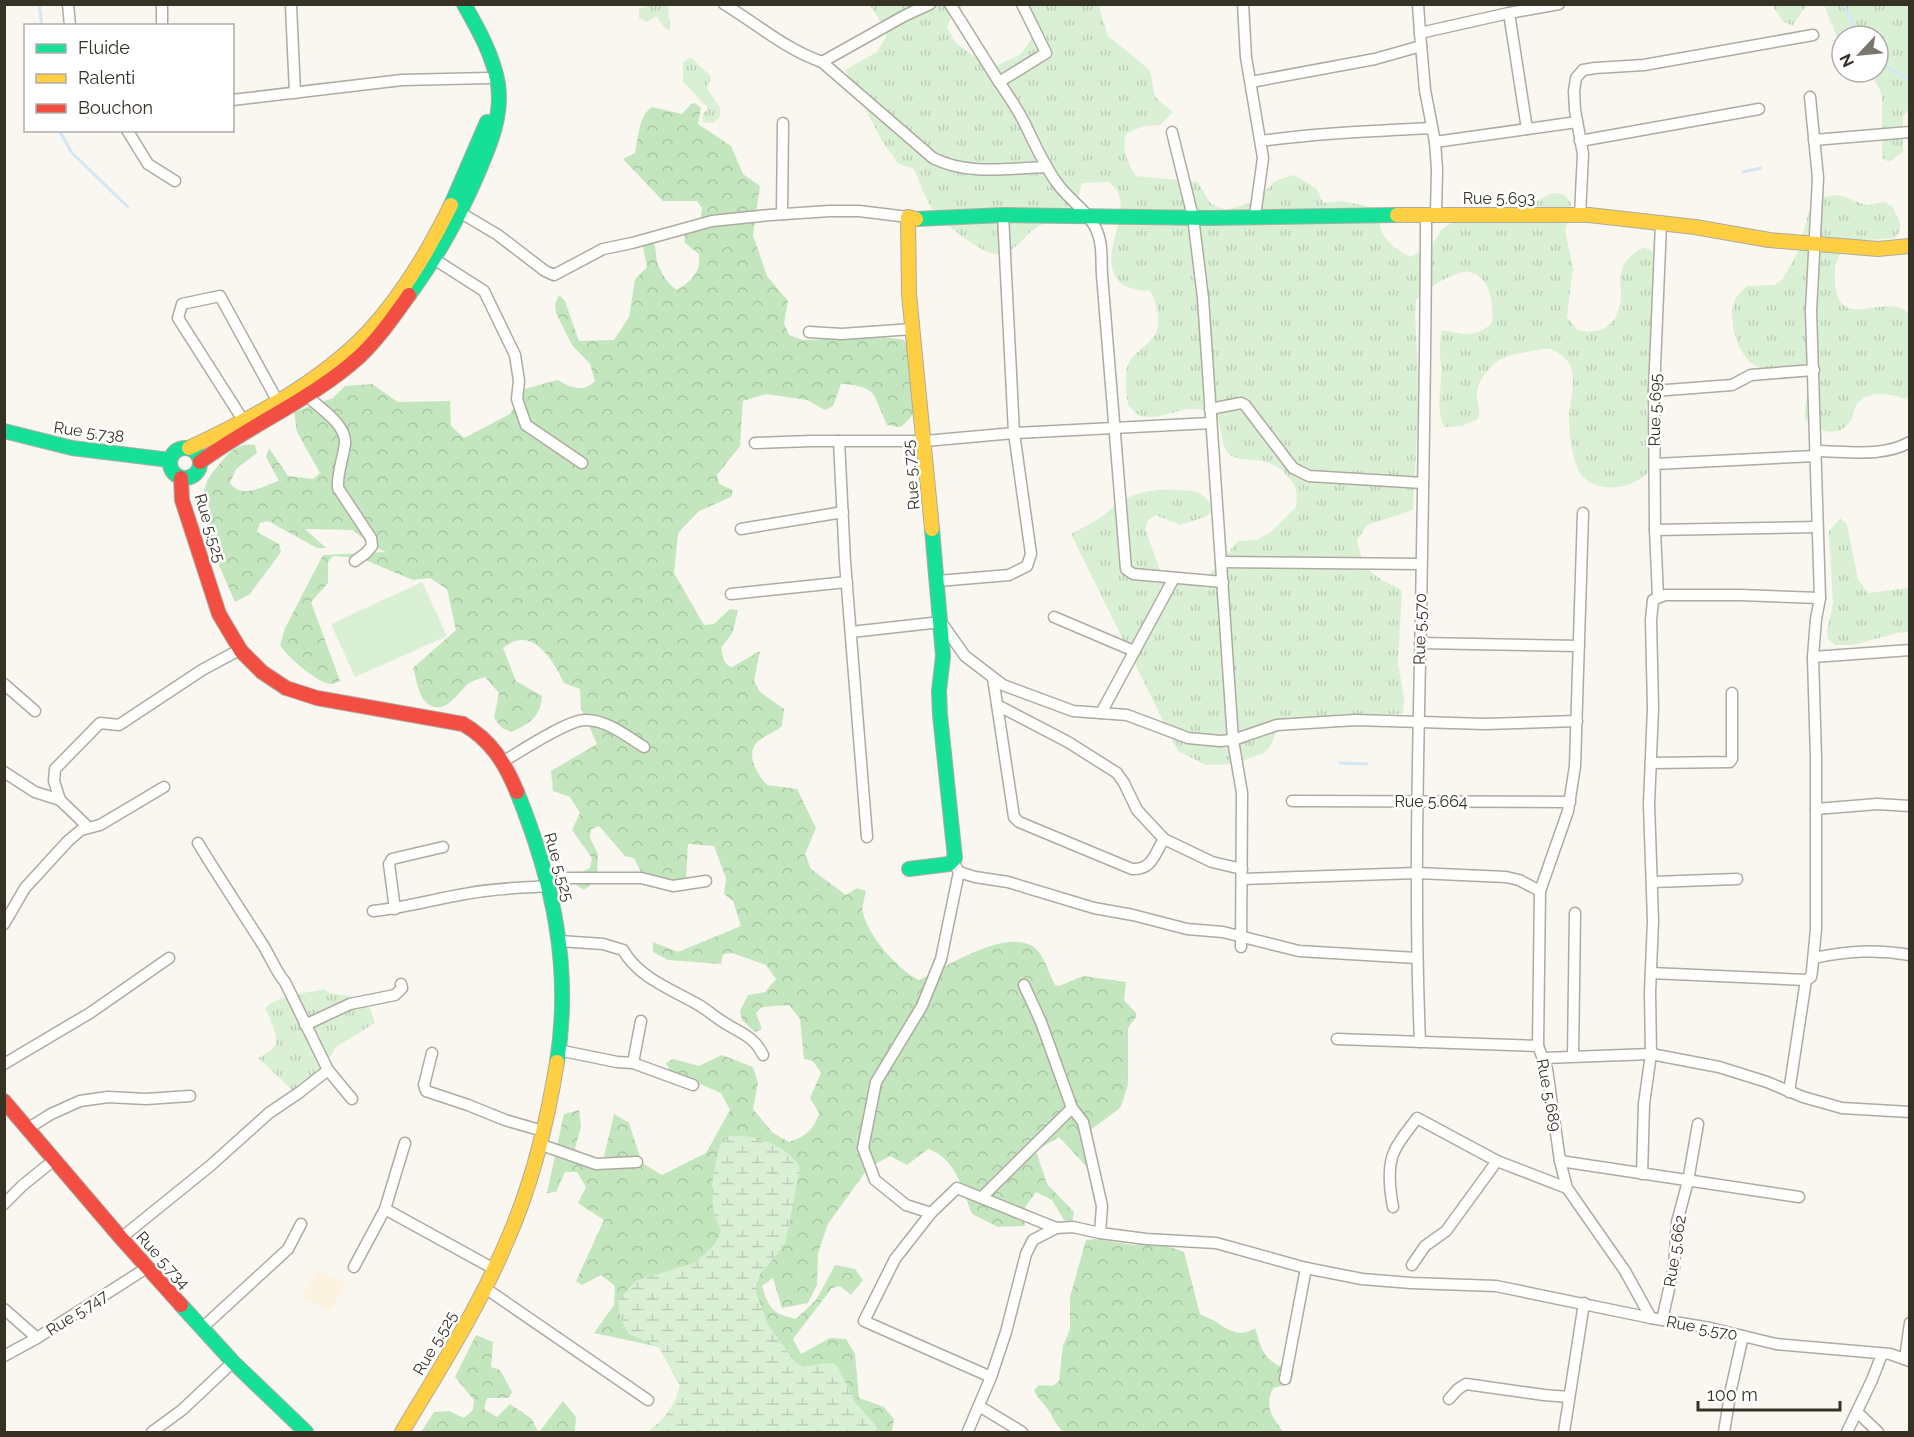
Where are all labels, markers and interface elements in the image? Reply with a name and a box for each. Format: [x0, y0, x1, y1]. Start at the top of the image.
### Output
legend [24, 24, 234, 132]
north arrow [1830, 24, 1890, 84]
text: Fluide [78, 37, 130, 58]
text: N [1836, 51, 1858, 70]
text: Ralenti [78, 67, 135, 88]
text: Bouchon [78, 97, 153, 118]
street label: Rue 5.693 [1463, 189, 1535, 208]
street label: Rue 5.695 [1645, 373, 1665, 447]
street label: Rue 5.738 [52, 418, 126, 446]
street label: Rue 5.725 [898, 439, 924, 511]
street label: Rue 5.525 [191, 491, 230, 565]
street label: Rue 5.570 [1410, 593, 1430, 665]
street label: Rue 5.664 [1394, 792, 1468, 811]
street label: Rue 5.525 [540, 830, 578, 904]
street label: Rue 5.689 [1533, 1057, 1565, 1133]
street label: Rue 5.662 [1660, 1214, 1690, 1288]
street label: Rue 5.734 [132, 1227, 194, 1293]
street label: Rue 5.747 [43, 1286, 112, 1340]
street label: Rue 5.525 [409, 1307, 461, 1378]
street label: Rue 5.570 [1665, 1312, 1739, 1344]
scale bar [1698, 1374, 1840, 1412]
text: 100 m [1707, 1384, 1758, 1405]

